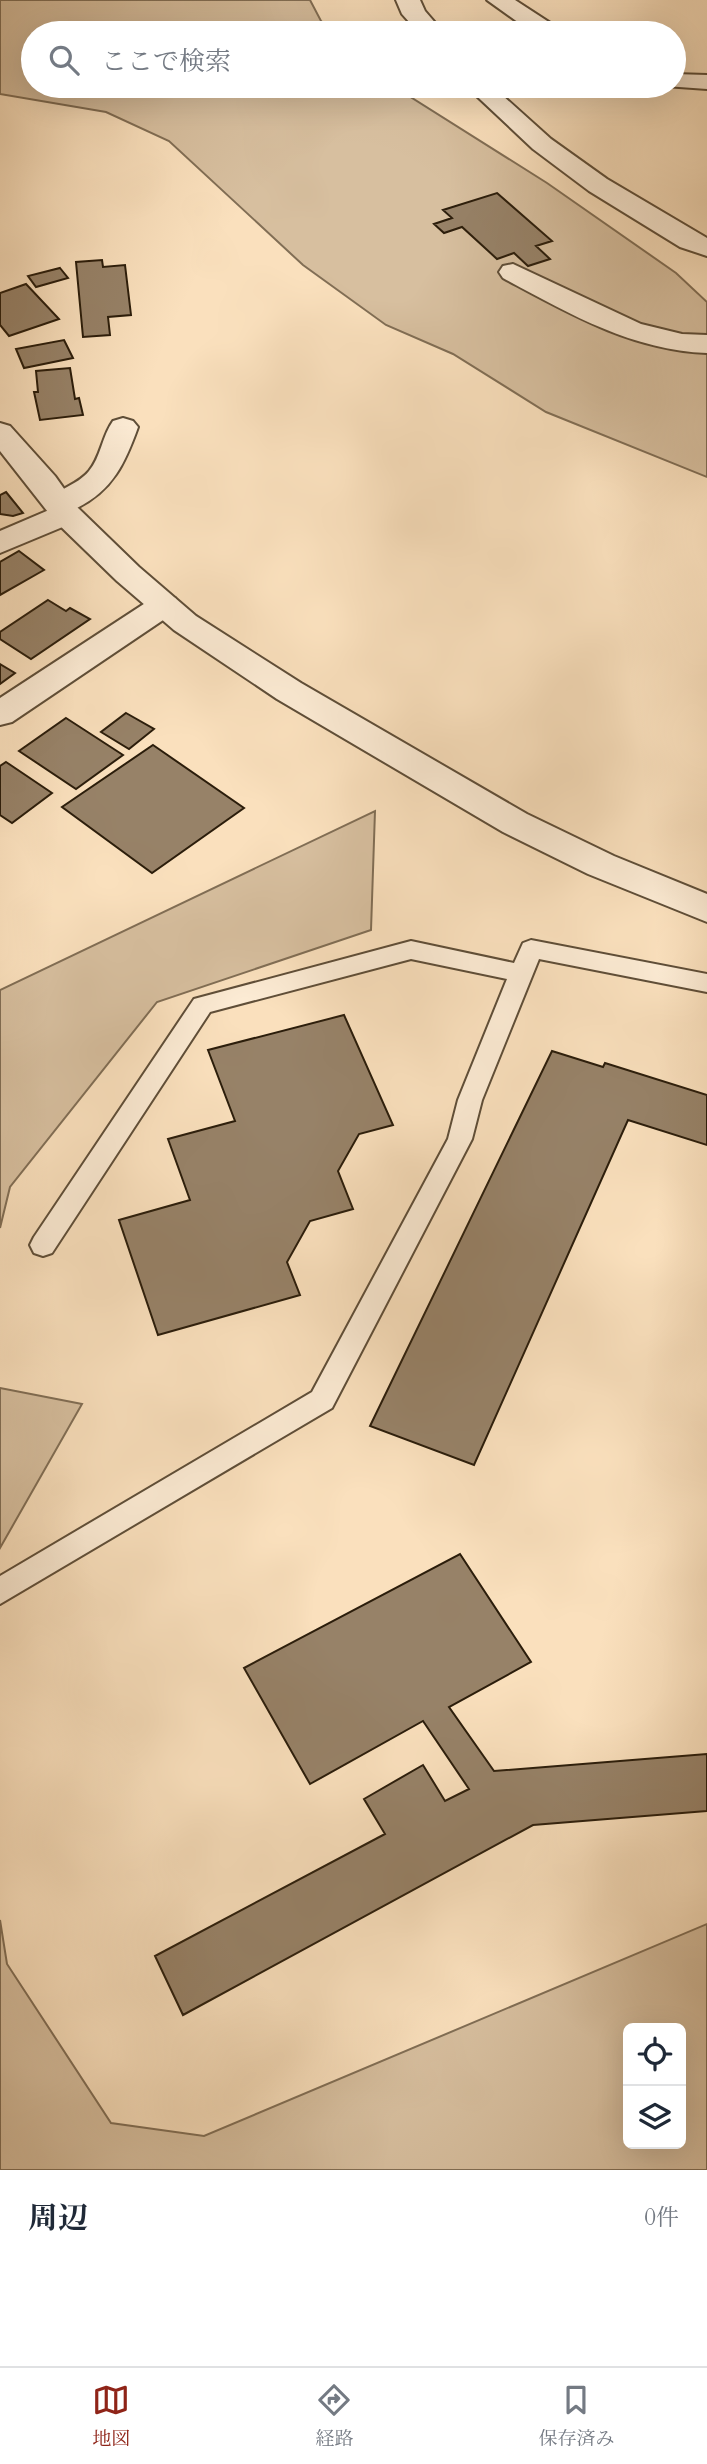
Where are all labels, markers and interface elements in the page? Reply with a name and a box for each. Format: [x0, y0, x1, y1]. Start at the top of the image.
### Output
search box [21, 21, 686, 98]
icon: search [45, 41, 83, 79]
text: ここで検索 [101, 44, 231, 79]
map controls [623, 2023, 686, 2149]
button: locate [623, 2023, 686, 2086]
button: layers [623, 2086, 686, 2149]
text: 周辺 [28, 2198, 88, 2239]
text: 0件 [644, 2202, 679, 2233]
tab: 地図 [92, 2381, 131, 2452]
tab: 経路 [315, 2381, 354, 2452]
tab: 保存済み [538, 2381, 615, 2452]

